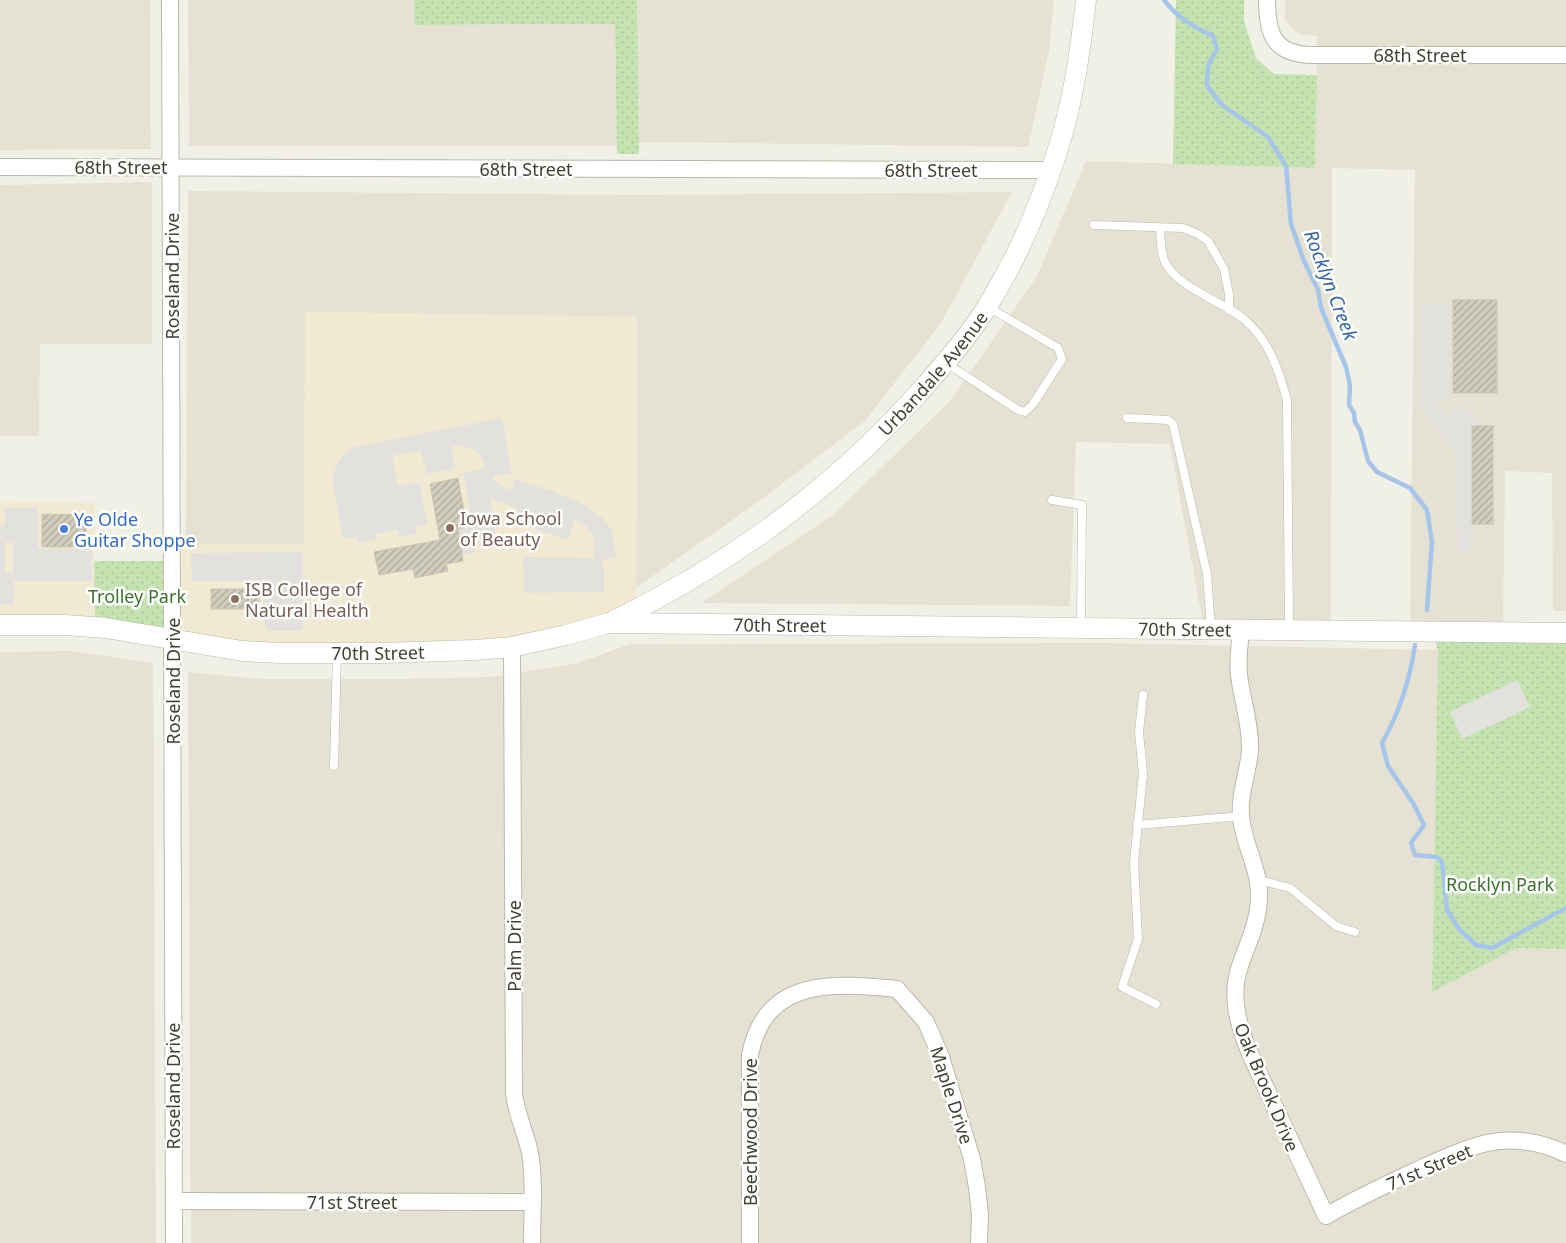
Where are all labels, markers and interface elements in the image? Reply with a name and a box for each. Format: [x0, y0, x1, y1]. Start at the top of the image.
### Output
street label: 68th Street [1373, 43, 1467, 67]
street label: 68th Street [74, 155, 168, 179]
street label: 68th Street [479, 157, 573, 181]
street label: 68th Street [884, 158, 978, 182]
street label: Roseland Drive [160, 213, 184, 340]
water label: Rocklyn Creek [1298, 226, 1364, 344]
street label: Urbandale Avenue [873, 306, 993, 441]
place label: Iowa School of Beauty [460, 506, 562, 551]
place label: Ye Olde Guitar Shoppe [74, 507, 196, 552]
marker: Iowa School of Beauty [444, 522, 456, 534]
marker: Ye Olde Guitar Shoppe [58, 523, 70, 535]
place label: ISB College of Natural Health [245, 577, 369, 622]
park label: Trolley Park [88, 584, 186, 608]
marker: ISB College of Natural Health [229, 593, 241, 605]
street label: 70th Street [733, 612, 827, 637]
street label: 70th Street [1138, 617, 1232, 642]
street label: Roseland Drive [161, 618, 185, 745]
street label: 70th Street [331, 640, 425, 665]
park label: Rocklyn Park [1446, 872, 1554, 896]
street label: Palm Drive [502, 900, 526, 992]
street label: Oak Brook Drive [1229, 1019, 1305, 1155]
street label: Roseland Drive [161, 1023, 185, 1150]
street label: Maple Drive [925, 1043, 979, 1147]
street label: Beechwood Drive [738, 1058, 762, 1206]
street label: 71st Street [1383, 1138, 1476, 1196]
street label: 71st Street [307, 1190, 398, 1214]

